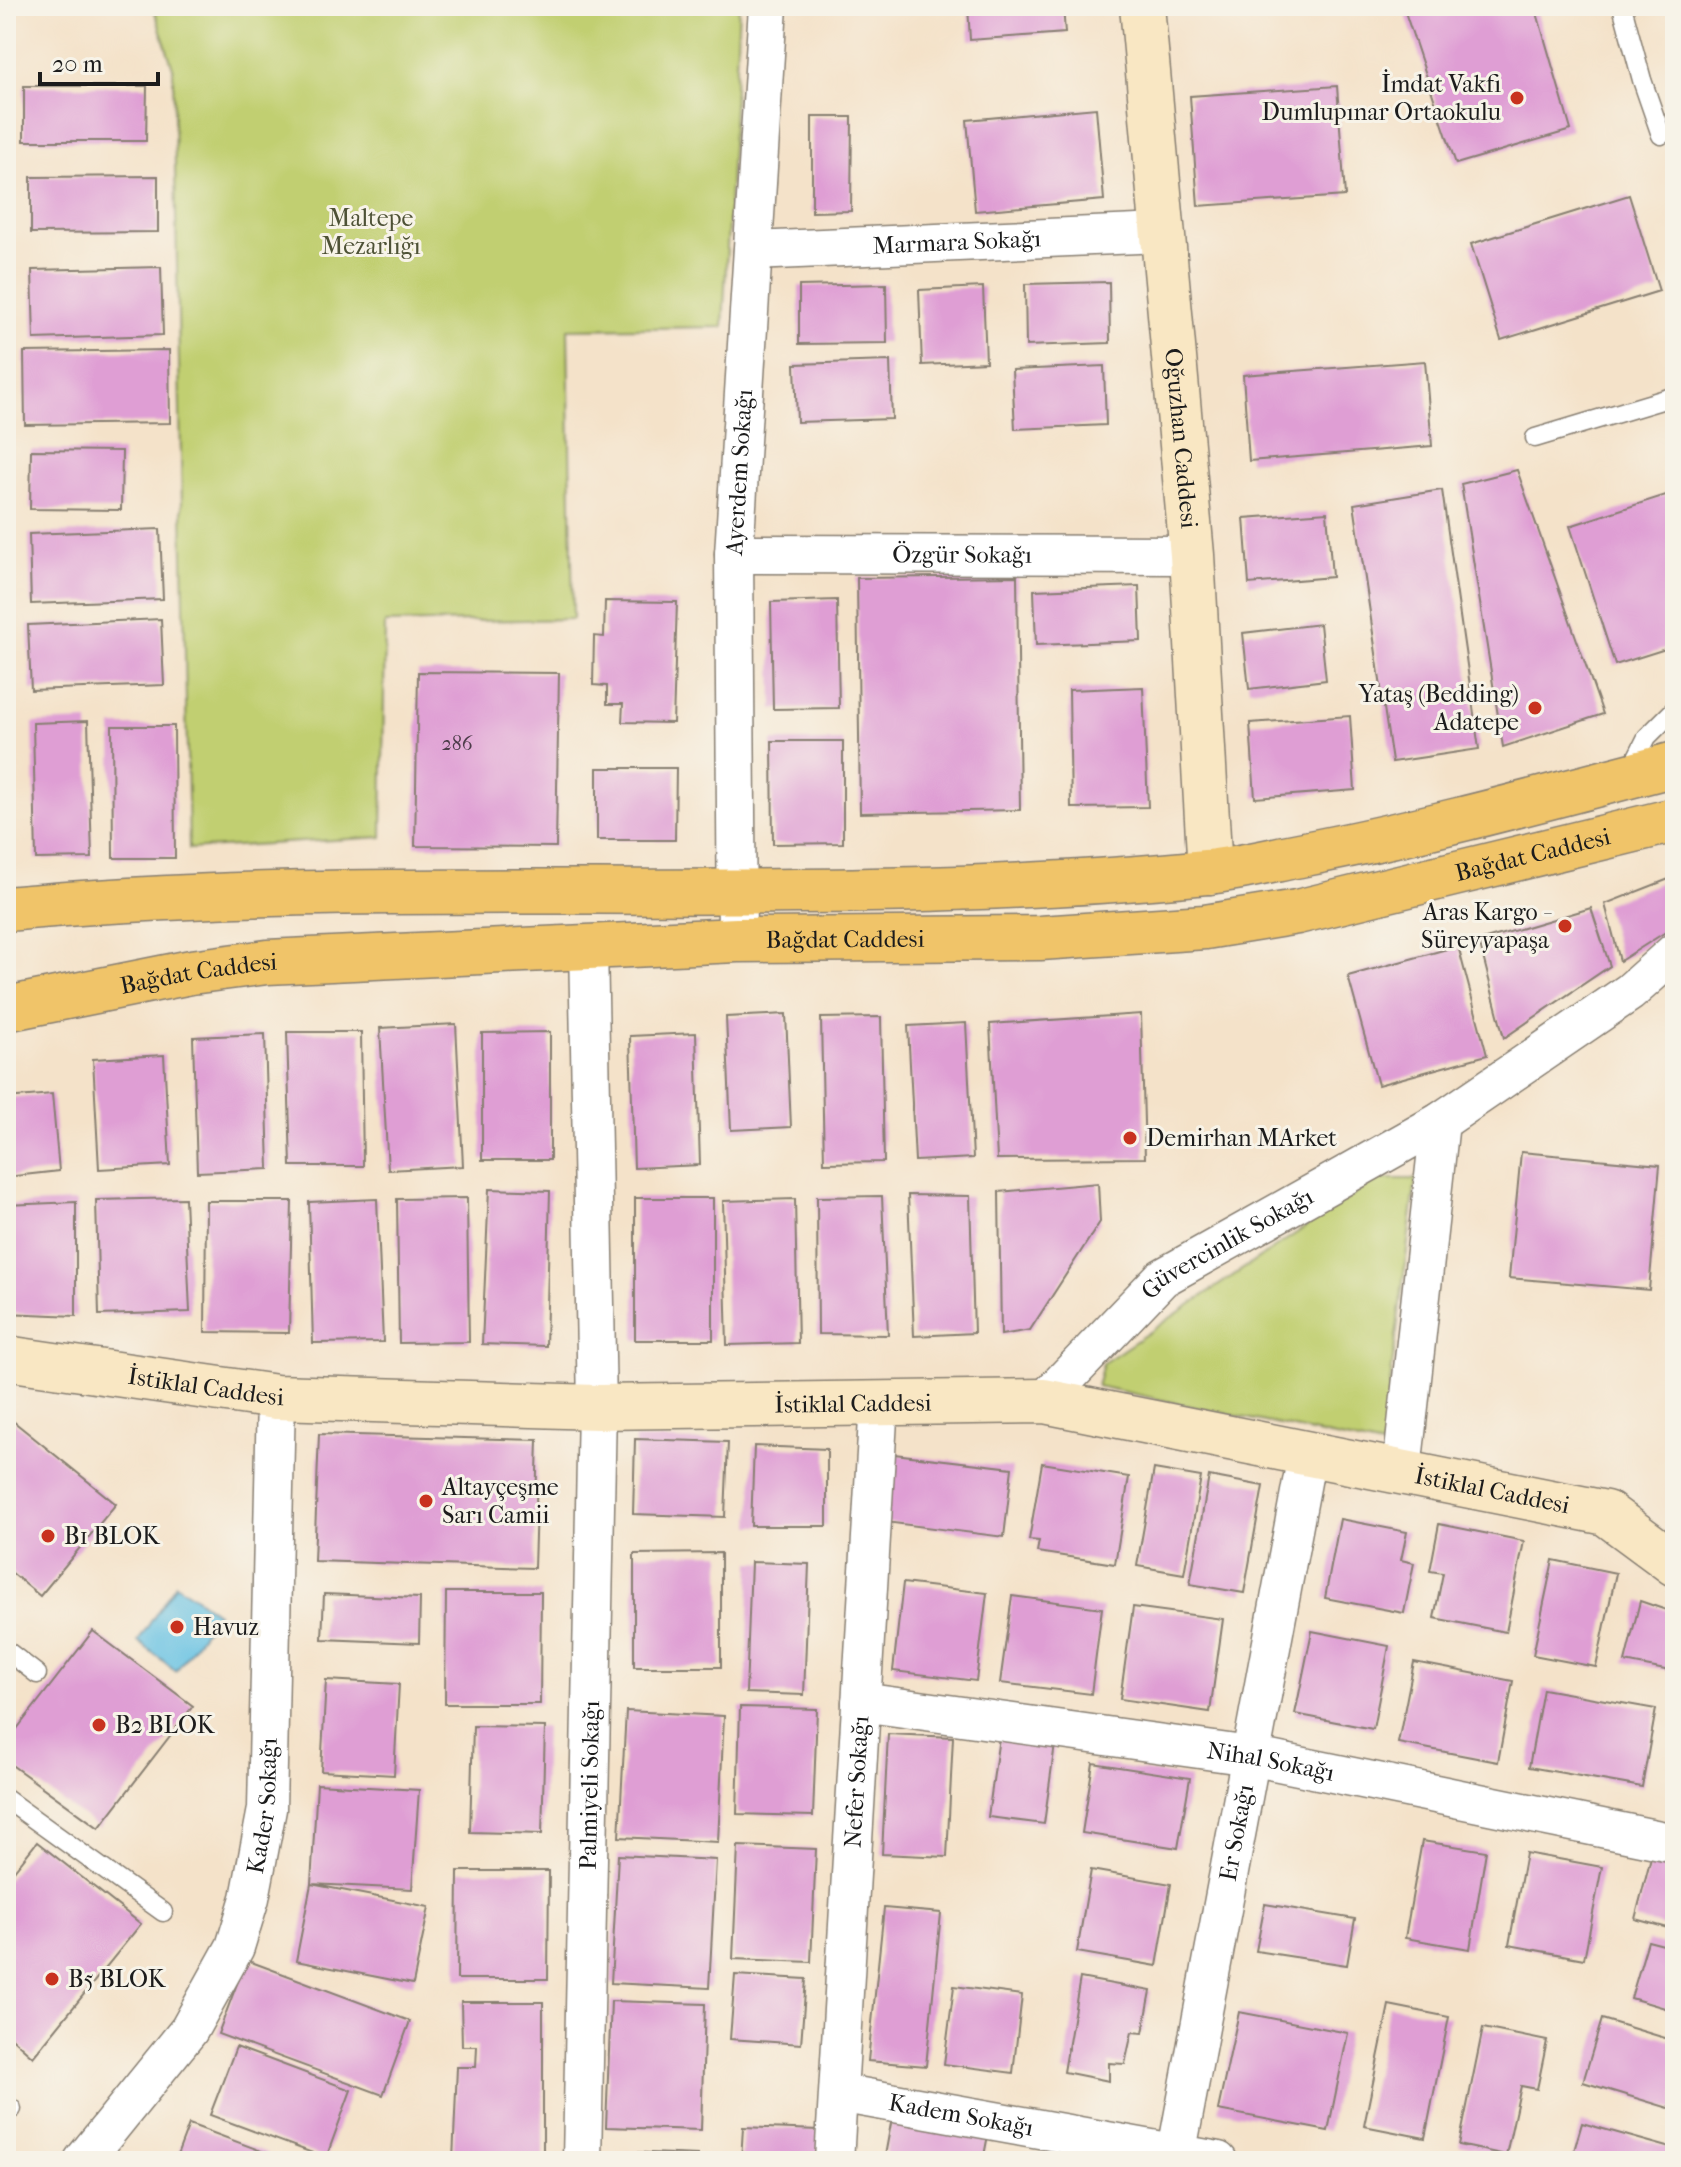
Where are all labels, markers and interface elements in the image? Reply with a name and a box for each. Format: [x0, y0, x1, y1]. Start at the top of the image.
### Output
scale bar [40, 36, 158, 86]
text: 20 m [52, 50, 103, 78]
place label: İmdat Vakfı Dumlupınar Ortaokulu [1262, 69, 1501, 126]
marker: İmdat Vakfı Dumlupınar Ortaokulu [1508, 89, 1526, 107]
park label: Maltepe Mezarlığı [322, 204, 420, 260]
street label: Marmara Sokağı [872, 224, 1042, 260]
street label: Oğuzhan Caddesi [1159, 347, 1204, 530]
street label: Ayerdem Sokağı [720, 388, 758, 557]
street label: Özgür Sokağı [892, 539, 1032, 569]
place label: Yataş (Bedding) Adatepe [1358, 680, 1519, 736]
marker: Yataş (Bedding) Adatepe [1526, 699, 1544, 717]
house number: 286 [441, 732, 473, 755]
street label: Bağdat Caddesi [1452, 822, 1613, 887]
place label: Aras Kargo - Süreyyapaşa [1421, 898, 1552, 955]
marker: Aras Kargo - Süreyyapaşa [1556, 917, 1574, 935]
street label: Bağdat Caddesi [766, 925, 925, 954]
street label: Bağdat Caddesi [118, 948, 278, 1000]
place label: Demirhan MArket [1146, 1124, 1337, 1152]
marker: Demirhan MArket [1121, 1129, 1139, 1147]
street label: Güvercinlik Sokağı [1135, 1182, 1318, 1305]
street label: İstiklal Caddesi [126, 1361, 284, 1411]
street label: İstiklal Caddesi [774, 1389, 932, 1419]
street label: İstiklal Caddesi [1412, 1460, 1572, 1519]
place label: Altayçeşme Sarı Camii [441, 1473, 559, 1529]
marker: Altayçeşme Sarı Camii [417, 1492, 435, 1510]
place label: B1 BLOK [64, 1522, 161, 1550]
marker: B1 BLOK [39, 1527, 57, 1545]
place label: Havuz [193, 1613, 259, 1641]
marker: Havuz [168, 1618, 186, 1636]
street label: Palmiyeli Sokağı [574, 1700, 605, 1870]
place label: B2 BLOK [115, 1711, 216, 1739]
street label: Nefer Sokağı [839, 1715, 874, 1848]
marker: B2 BLOK [90, 1716, 108, 1734]
street label: Nihal Sokağı [1205, 1736, 1337, 1787]
street label: Kader Sokağı [241, 1738, 283, 1876]
street label: Er Sokağı [1214, 1782, 1259, 1883]
place label: B5 BLOK [68, 1965, 167, 1993]
marker: B5 BLOK [43, 1970, 61, 1988]
street label: Kadem Sokağı [886, 2088, 1036, 2142]

